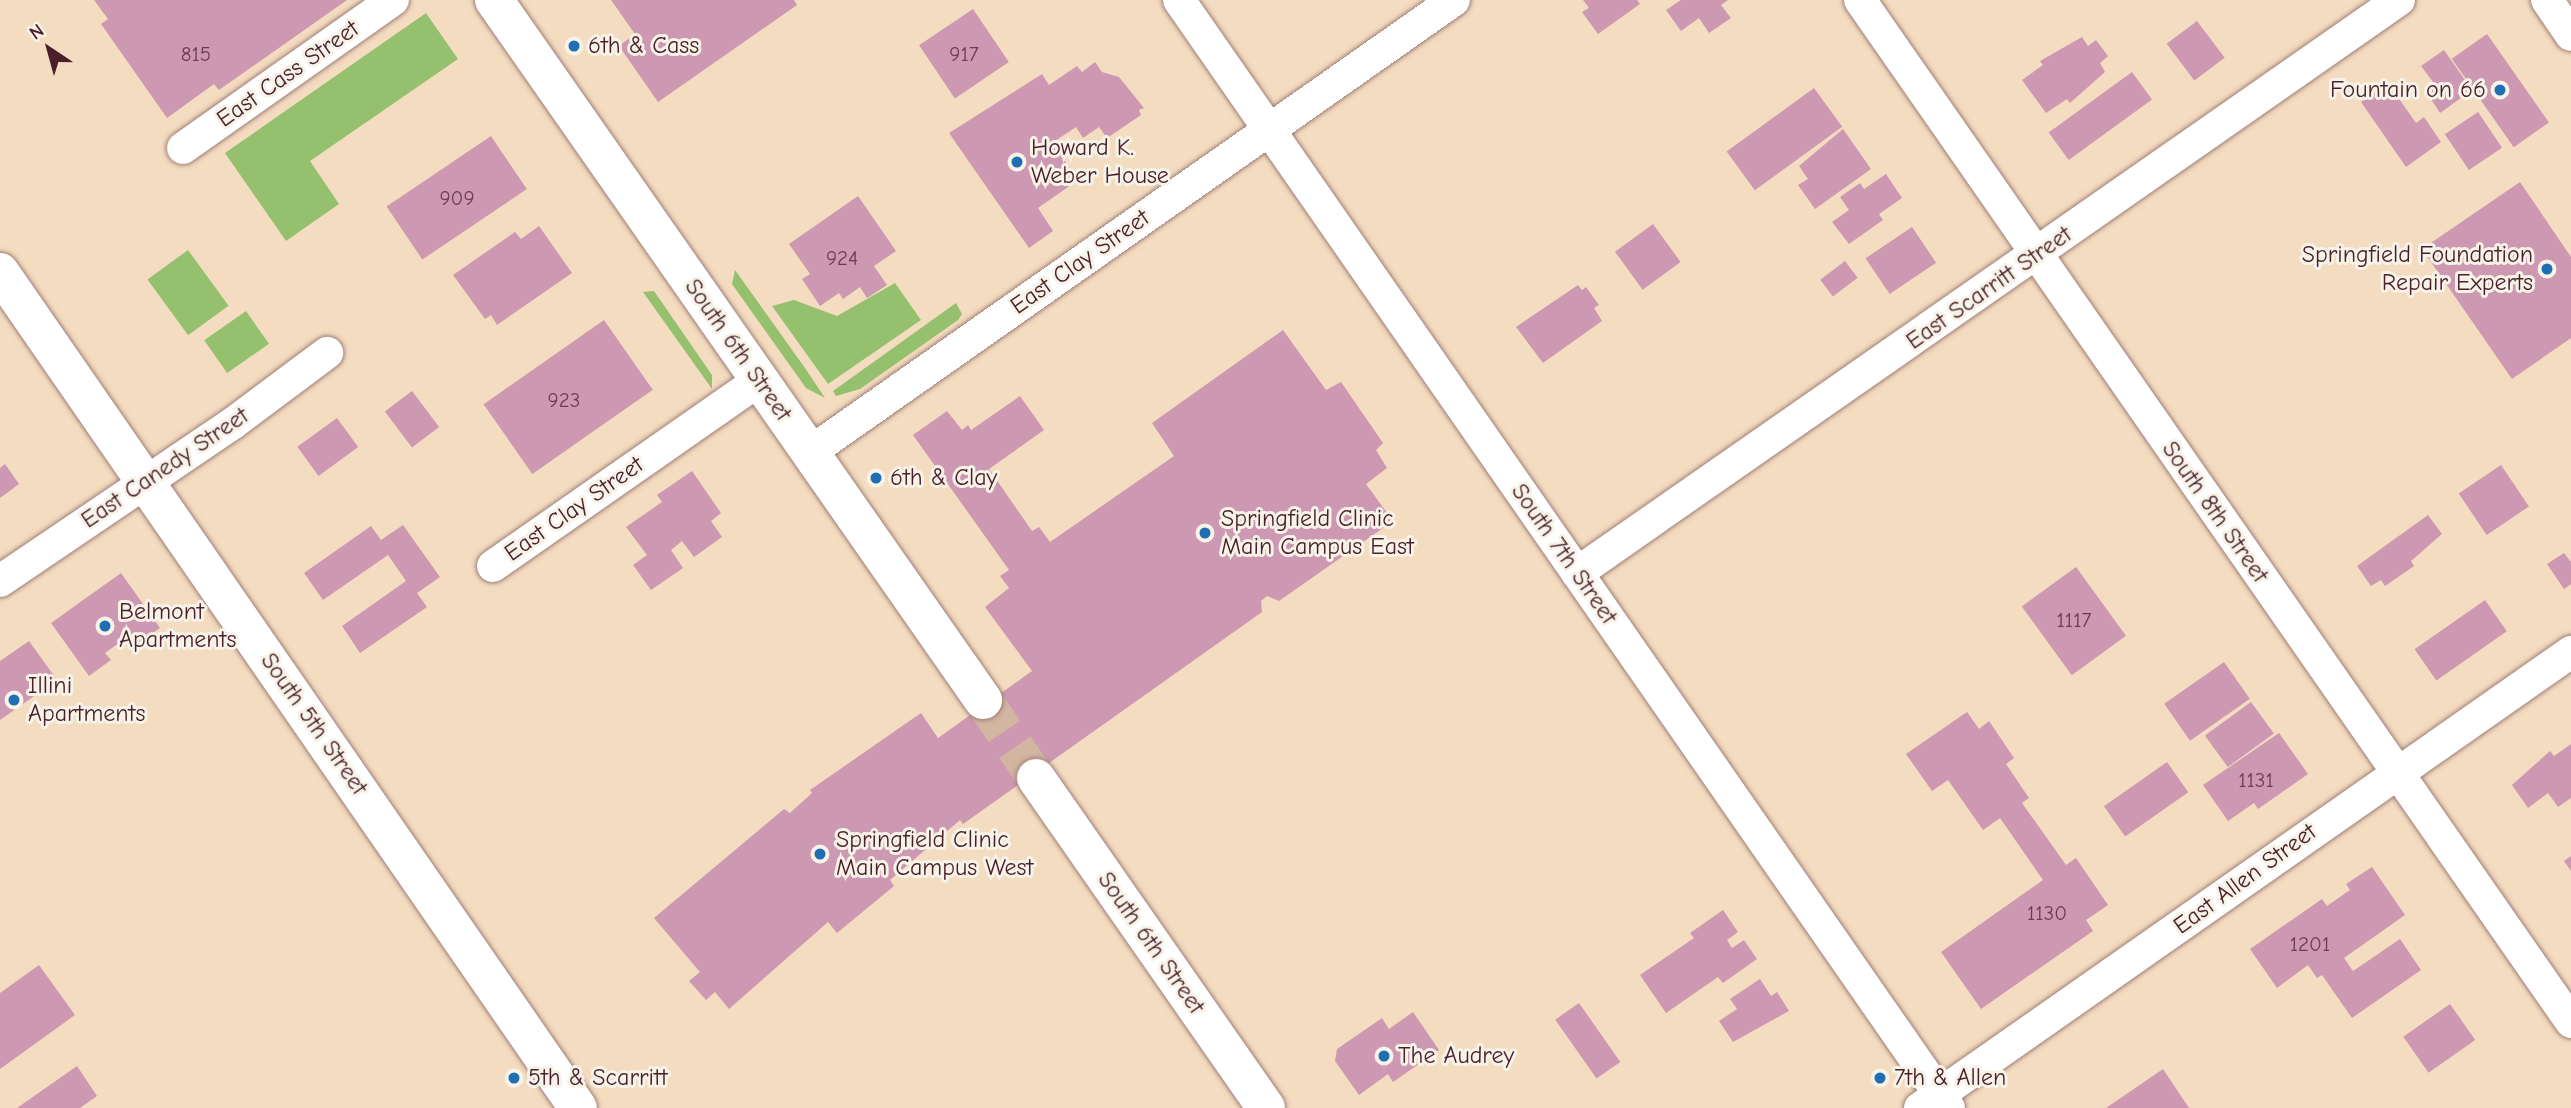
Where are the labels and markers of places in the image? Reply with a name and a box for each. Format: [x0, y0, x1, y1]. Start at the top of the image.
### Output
place label: 6th & Cass [588, 32, 699, 60]
marker: 6th & Cass [566, 38, 582, 54]
place label: Fountain on 66 [2330, 76, 2486, 104]
marker: Fountain on 66 [2492, 82, 2508, 98]
place label: Howard K. Weber House [1031, 134, 1169, 190]
marker: Howard K. Weber House [1009, 154, 1025, 170]
place label: Springfield Foundation Repair Experts [2302, 241, 2533, 297]
marker: Springfield Foundation Repair Experts [2539, 261, 2555, 277]
place label: 6th & Clay [890, 464, 997, 492]
marker: 6th & Clay [868, 470, 884, 486]
place label: Springfield Clinic Main Campus East [1221, 505, 1414, 561]
marker: Springfield Clinic Main Campus East [1195, 523, 1215, 543]
place label: Belmont Apartments [119, 598, 236, 654]
marker: Belmont Apartments [97, 618, 113, 634]
place label: Illini Apartments [28, 672, 145, 728]
marker: Illini Apartments [6, 692, 22, 708]
place label: Springfield Clinic Main Campus West [836, 826, 1033, 882]
marker: Springfield Clinic Main Campus West [810, 844, 830, 864]
place label: The Audrey [1398, 1042, 1514, 1070]
marker: The Audrey [1376, 1048, 1392, 1064]
place label: 5th & Scarritt [528, 1064, 668, 1092]
place label: 7th & Allen [1894, 1064, 2006, 1092]
marker: 5th & Scarritt [506, 1070, 522, 1086]
marker: 7th & Allen [1872, 1070, 1888, 1086]

